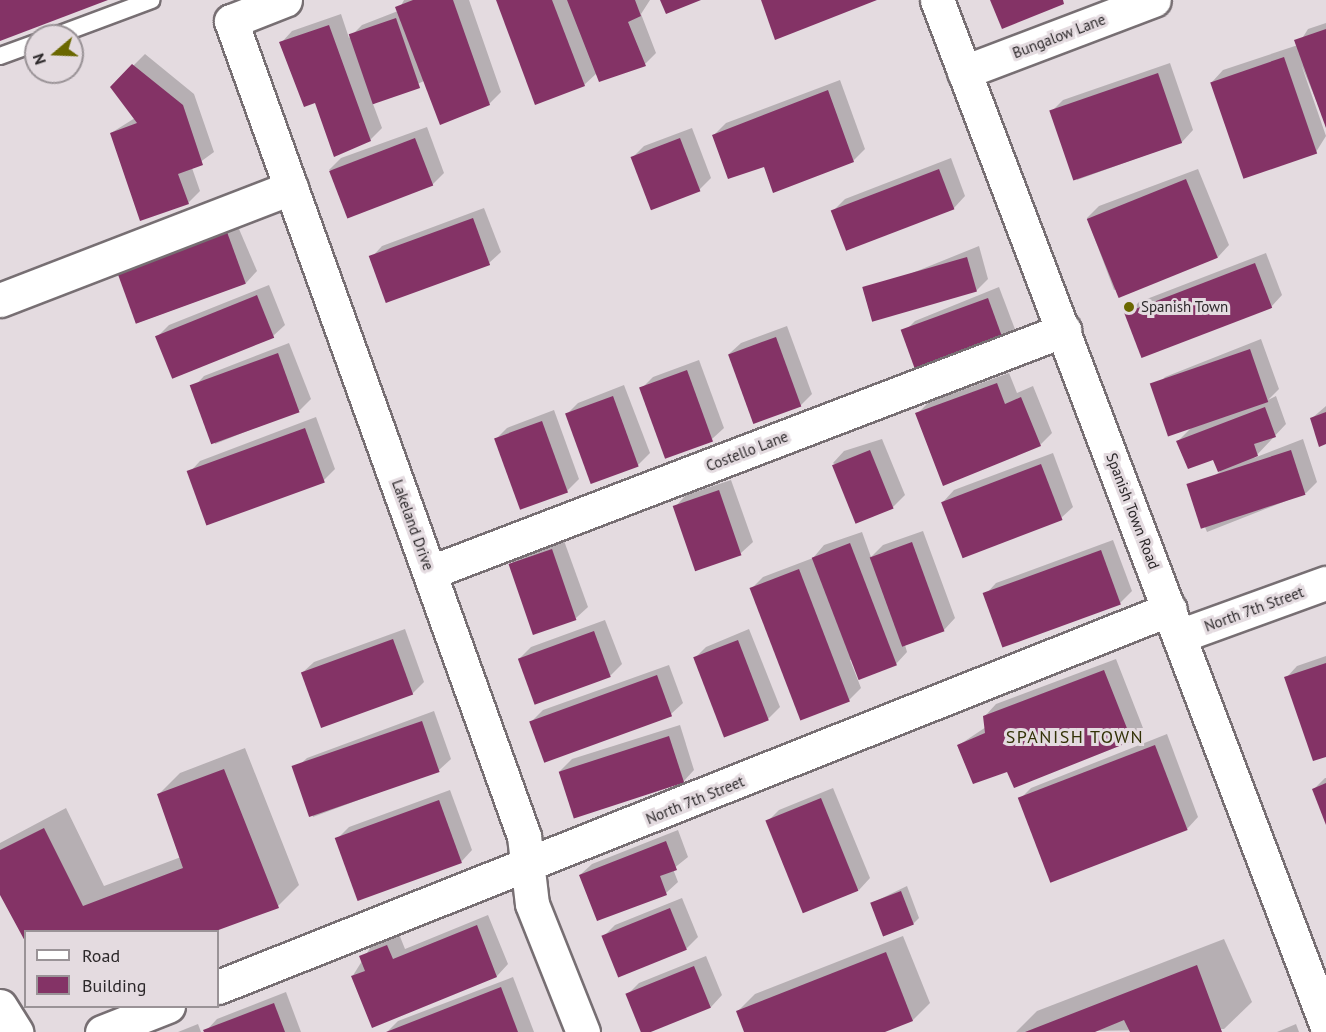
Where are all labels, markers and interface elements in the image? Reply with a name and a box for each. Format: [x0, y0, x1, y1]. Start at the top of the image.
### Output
street label: Bungalow Lane [1010, 10, 1108, 62]
north arrow [24, 24, 84, 84]
text: N [28, 51, 50, 67]
place label: Spanish Town [1141, 298, 1229, 316]
marker: Spanish Town [1122, 300, 1136, 314]
street label: Costello Lane [703, 427, 791, 475]
street label: Spanish Town Road [1102, 450, 1164, 572]
street label: Lakeland Drive [388, 477, 438, 573]
street label: North 7th Street [1202, 583, 1306, 635]
district label: SPANISH TOWN [1006, 726, 1144, 748]
street label: North 7th Street [643, 772, 747, 828]
legend [24, 930, 219, 1008]
text: Road [82, 944, 120, 967]
text: Building [82, 974, 146, 997]

